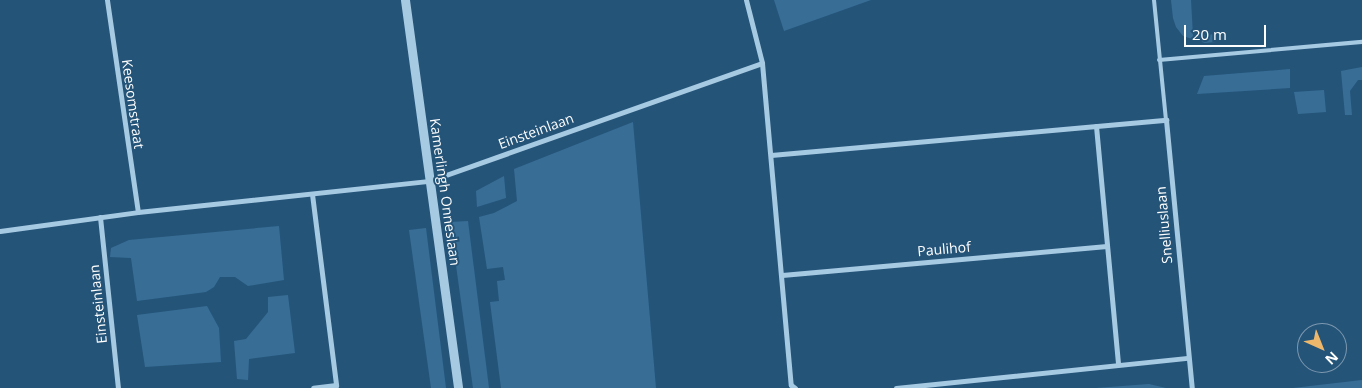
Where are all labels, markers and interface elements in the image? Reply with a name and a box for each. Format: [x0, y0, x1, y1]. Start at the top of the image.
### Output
scale bar [1187, 15, 1270, 47]
text: 20 m [1192, 24, 1227, 44]
street label: Keesomstraat [118, 58, 148, 150]
street label: Einsteinlaan [496, 110, 576, 152]
street label: Kamerlingh Onneslaan [426, 117, 464, 267]
street label: Snelliuslaan [1152, 186, 1176, 264]
street label: Paulihof [917, 238, 971, 260]
street label: Einsteinlaan [86, 264, 110, 344]
north arrow [1297, 323, 1347, 373]
text: N [1321, 348, 1343, 369]

